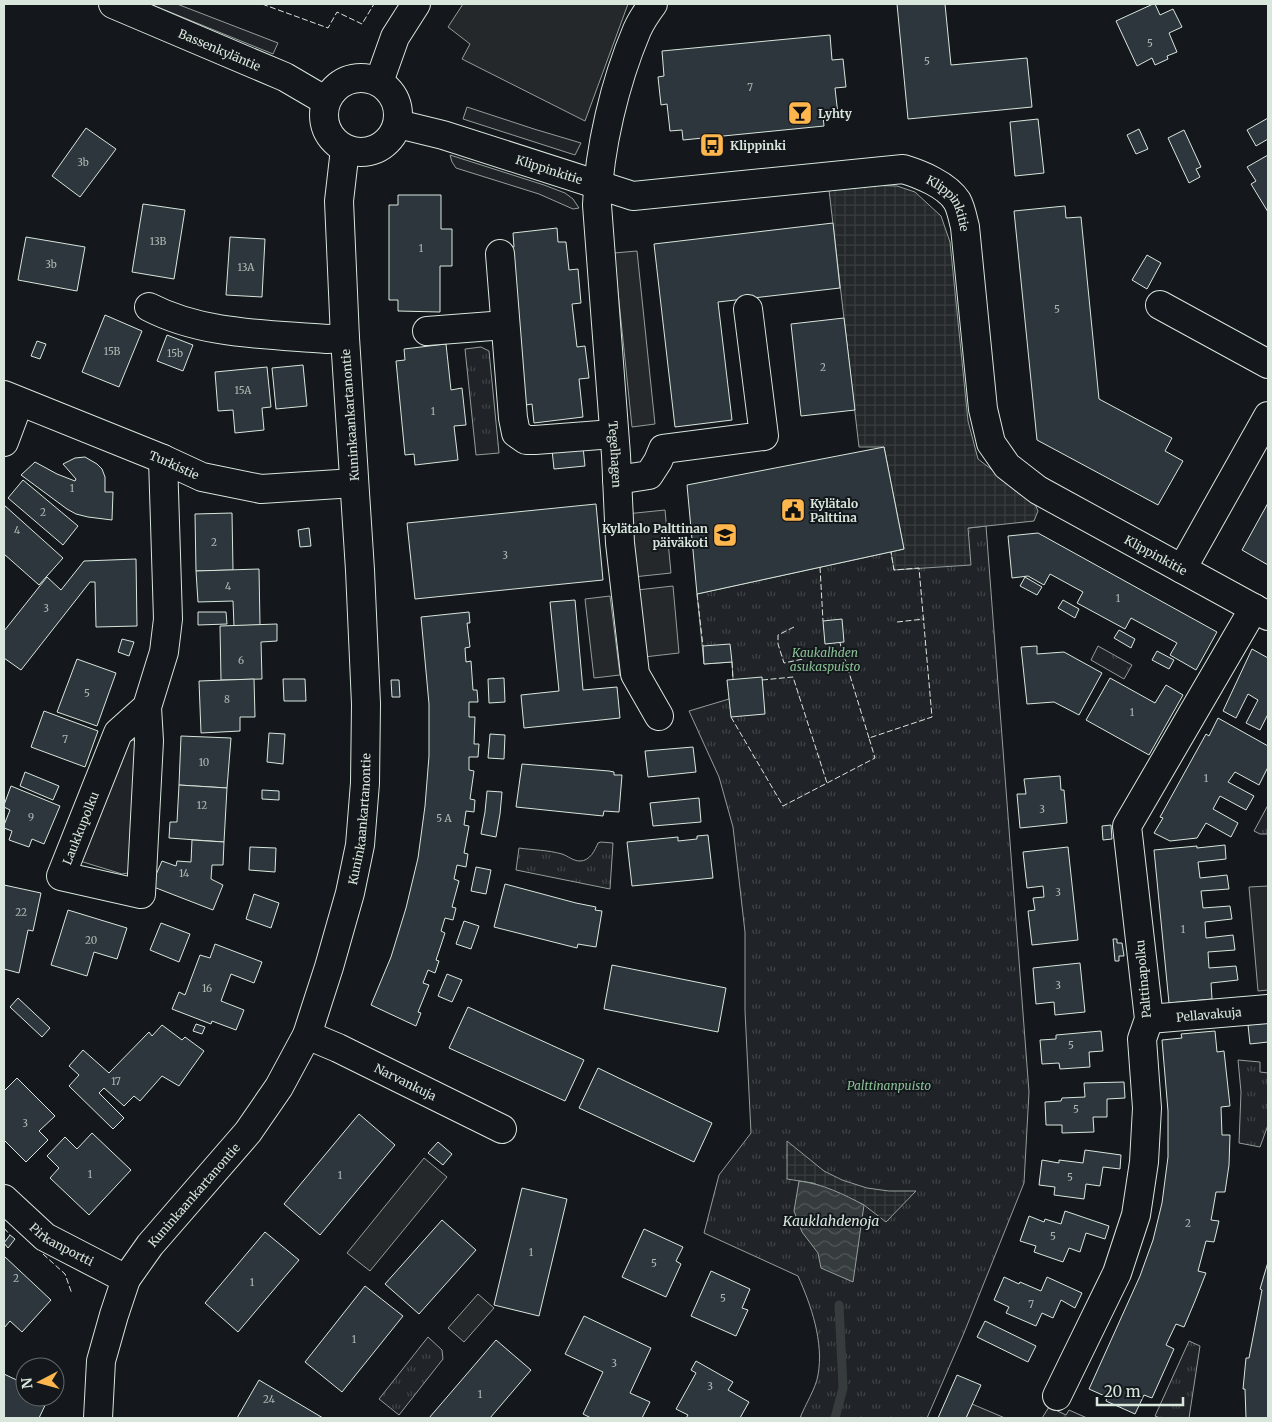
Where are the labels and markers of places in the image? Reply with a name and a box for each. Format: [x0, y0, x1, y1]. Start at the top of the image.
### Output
bar icon: Lyhty [787, 100, 813, 126]
place label: Lyhty [818, 106, 853, 121]
bus stop icon: Klippinki [699, 132, 725, 158]
place label: Klippinki [730, 138, 786, 153]
place label: Kylätalo Palttina [810, 496, 858, 525]
public building icon: Kylätalo Palttina [780, 497, 806, 523]
place label: Kylätalo Palttinan päiväkoti [602, 521, 708, 550]
school or university icon: Kylätalo Palttinan päiväkoti [712, 522, 738, 548]

